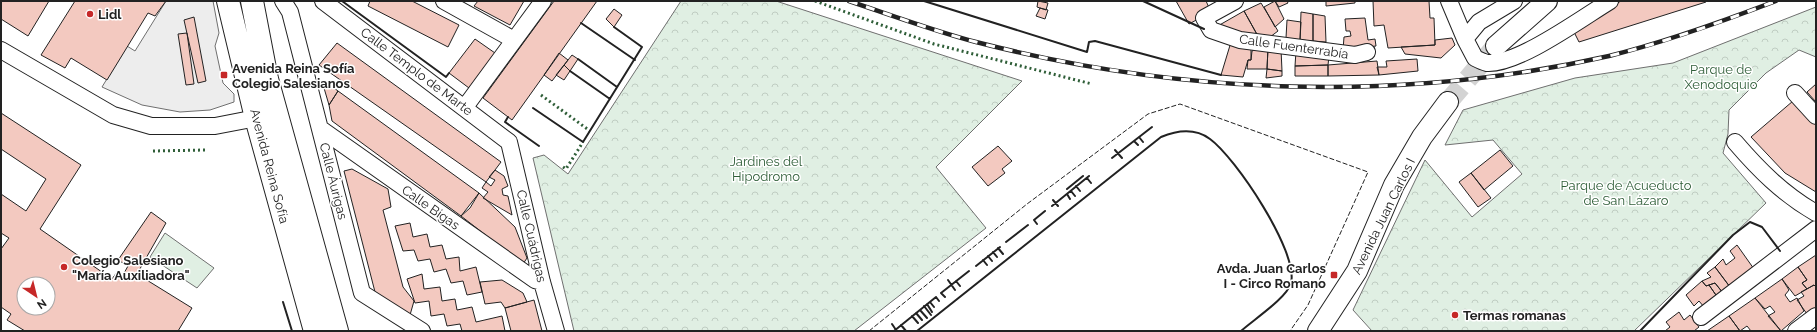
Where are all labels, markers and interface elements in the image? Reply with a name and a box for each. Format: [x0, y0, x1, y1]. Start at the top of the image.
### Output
place label: Lidl [98, 7, 122, 22]
marker: Lidl [85, 9, 95, 19]
street label: Calle Templo de Marte [358, 24, 476, 119]
street label: Calle Fuenterrabía [1238, 31, 1350, 62]
place label: Avenida Reina Sofía Colegio Salesianos [232, 61, 355, 91]
park label: Parque de Xenodoquio [1685, 62, 1758, 92]
marker: Avenida Reina Sofía Colegio Salesianos [219, 70, 229, 80]
street label: Avenida Reina Sofía [247, 107, 292, 225]
street label: Calle Áurigas [317, 141, 350, 221]
park label: Jardines del Hipodromo [730, 154, 803, 184]
street label: Avenida Juan Carlos I [1349, 156, 1418, 277]
park label: Parque de Acueducto de San Lázaro [1561, 178, 1692, 208]
street label: Calle Bigas [399, 182, 462, 233]
street label: Calle Cuádrigas [514, 188, 549, 284]
place label: Colegio Salesiano "María Auxiliadora" [72, 253, 190, 283]
place label: Avda. Juan Carlos I - Circo Romano [1217, 261, 1327, 291]
marker: Colegio Salesiano "María Auxiliadora" [59, 262, 69, 272]
marker: Avda. Juan Carlos I - Circo Romano [1329, 270, 1339, 280]
north arrow [16, 276, 56, 316]
text: N [34, 296, 49, 312]
place label: Termas romanas [1463, 308, 1566, 323]
marker: Termas romanas [1450, 310, 1460, 320]

